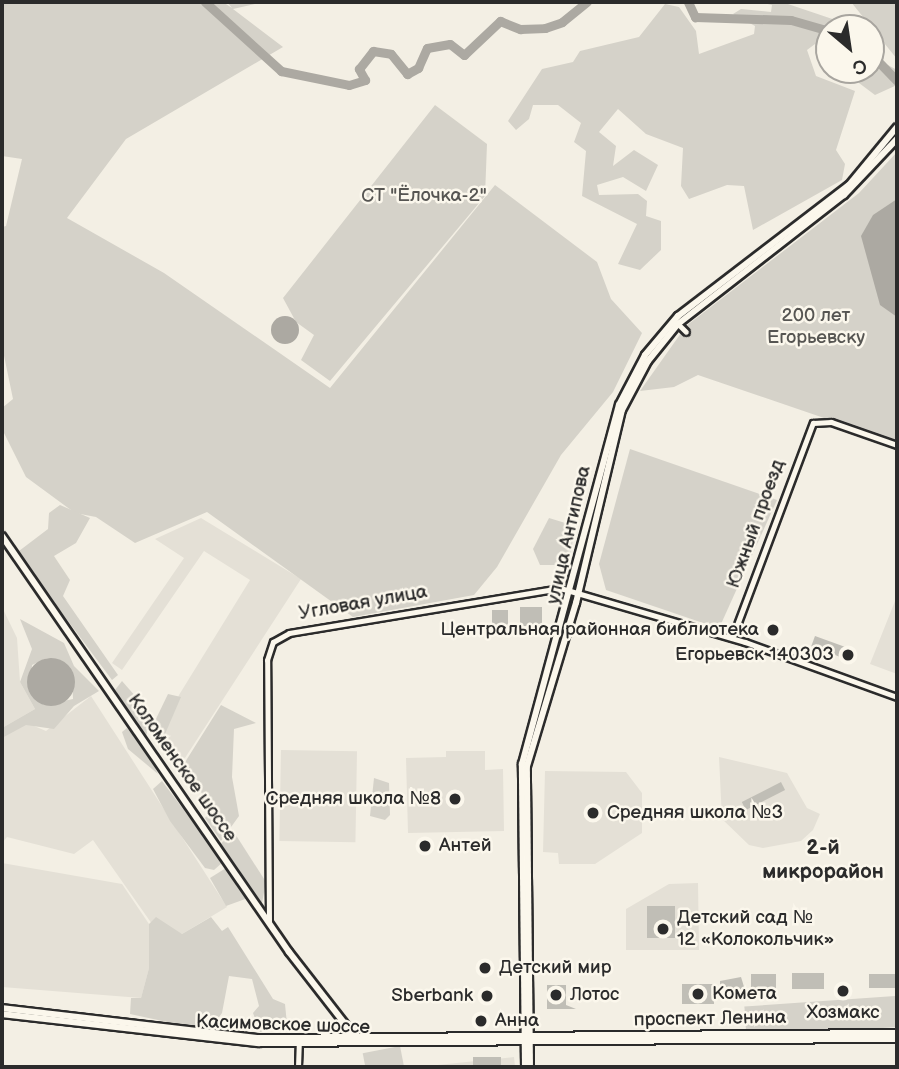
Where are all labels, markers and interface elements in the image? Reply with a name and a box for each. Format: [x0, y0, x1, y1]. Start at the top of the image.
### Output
north arrow [815, 14, 885, 84]
text: С [848, 53, 871, 79]
park label: СТ "Ёлочка-2" [361, 185, 487, 207]
park label: 200 лет Егорьевску [767, 305, 865, 349]
street label: Южный проезд [722, 457, 790, 591]
street label: улица Антипова [542, 464, 596, 606]
street label: Угловая улица [297, 580, 429, 626]
place label: Центральная районная библиотека [441, 619, 759, 641]
marker: Центральная районная библиотека [765, 622, 781, 638]
place label: Егорьевск 140303 [675, 644, 834, 666]
marker: Егорьевск 140303 [840, 647, 856, 663]
street label: Коломенское шоссе [122, 690, 242, 846]
place label: Средняя школа №8 [266, 788, 441, 810]
marker: Средняя школа №8 [447, 791, 463, 807]
place label: Средняя школа №3 [607, 802, 783, 824]
marker: Средняя школа №3 [585, 805, 601, 821]
place label: Антей [439, 835, 492, 857]
district label: 2-й микрорайон [762, 835, 884, 885]
marker: Антей [417, 838, 433, 854]
place label: Детский сад № 12 «Колокольчик» [677, 907, 834, 951]
marker: Детский сад № 12 «Колокольчик» [655, 921, 671, 937]
place label: Детский мир [499, 957, 611, 979]
marker: Детский мир [477, 960, 493, 976]
place label: Комета [712, 983, 777, 1005]
marker: Хозмакс [835, 983, 851, 999]
place label: Лотос [570, 984, 619, 1006]
place label: Sberbank [391, 985, 473, 1007]
marker: Комета [690, 986, 706, 1002]
marker: Лотос [548, 987, 564, 1003]
marker: Sberbank [479, 988, 495, 1004]
place label: Хозмакс [806, 1002, 880, 1024]
street label: проспект Ленина [633, 1006, 787, 1032]
place label: Анна [495, 1010, 539, 1032]
street label: Касимовское шоссе [195, 1011, 371, 1039]
marker: Анна [473, 1013, 489, 1029]

